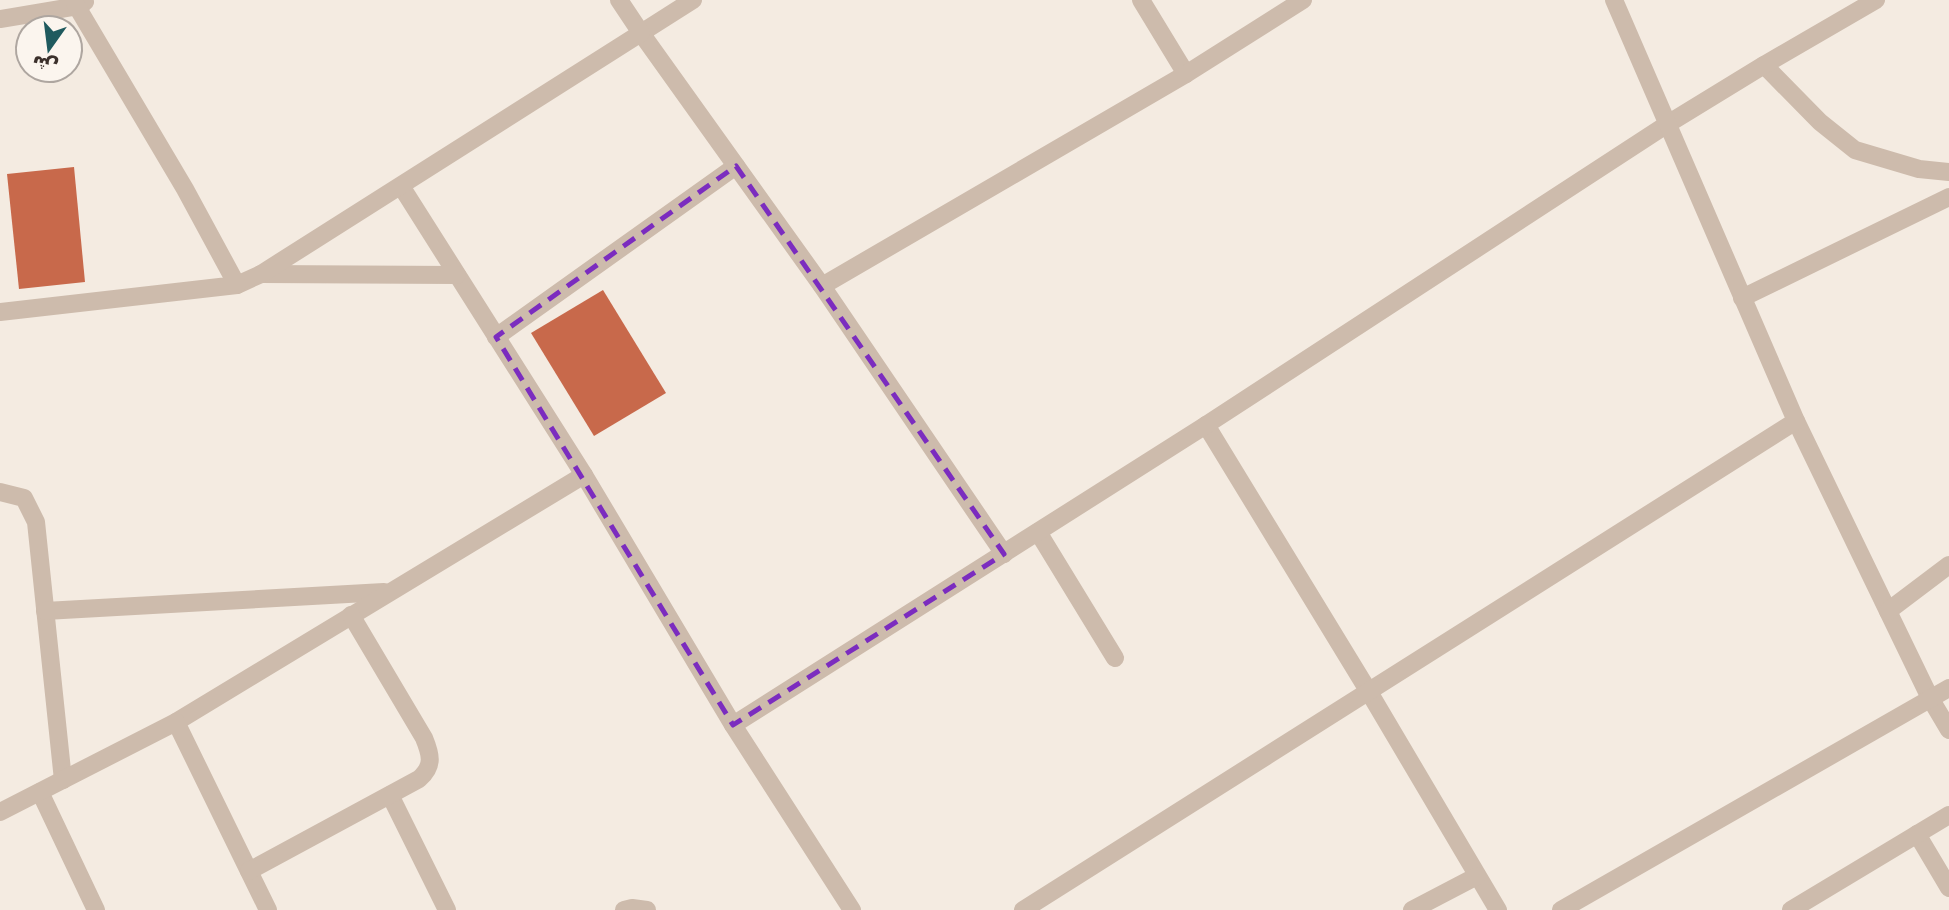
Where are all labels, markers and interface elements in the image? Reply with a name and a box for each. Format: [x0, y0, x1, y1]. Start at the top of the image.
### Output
north arrow [14, 14, 84, 84]
text: ش [30, 51, 61, 79]

